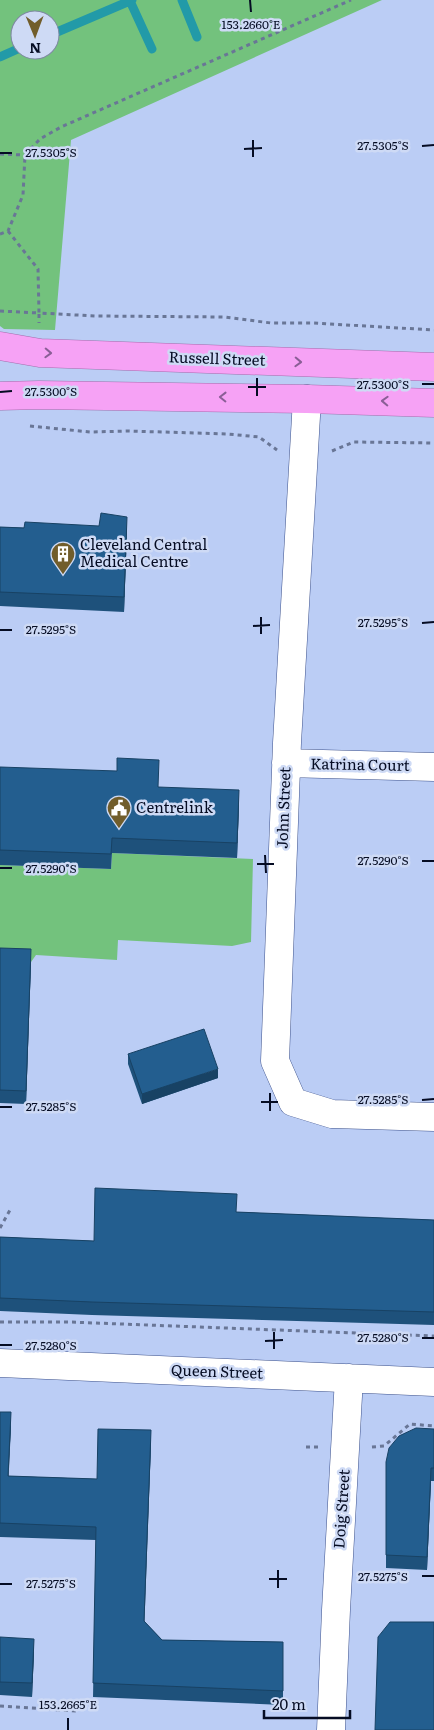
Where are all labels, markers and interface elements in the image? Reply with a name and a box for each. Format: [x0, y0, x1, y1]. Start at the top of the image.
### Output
north arrow [10, 10, 60, 60]
text: 153.2660°E [222, 15, 281, 33]
text: N [29, 39, 41, 59]
text: 27.5305°S [357, 136, 409, 154]
text: 27.5305°S [25, 143, 77, 161]
street label: Russell Street [168, 344, 266, 371]
one-way arrow [44, 348, 52, 358]
one-way arrow [294, 356, 302, 367]
text: 27.5300°S [357, 375, 409, 393]
text: 27.5300°S [25, 382, 77, 400]
one-way arrow [219, 392, 226, 402]
one-way arrow [381, 396, 389, 406]
place label: Cleveland Central Medical Centre [80, 532, 207, 572]
building icon: Cleveland Central Medical Centre [50, 541, 76, 575]
text: 27.5295°S [358, 613, 408, 631]
text: 27.5295°S [26, 620, 76, 638]
street label: Katrina Court [310, 751, 410, 776]
street label: John Street [270, 767, 295, 849]
public building icon: Centrelink [106, 795, 132, 829]
place label: Centrelink [136, 795, 214, 818]
text: 27.5290°S [357, 851, 409, 869]
text: 27.5290°S [25, 859, 77, 877]
text: 27.5285°S [358, 1090, 408, 1108]
text: 27.5285°S [26, 1097, 76, 1115]
text: 27.5280°S [357, 1328, 409, 1346]
text: 27.5280°S [25, 1336, 77, 1354]
street label: Queen Street [171, 1357, 264, 1384]
street label: Doig Street [326, 1468, 355, 1549]
text: 27.5275°S [358, 1567, 408, 1585]
text: 27.5275°S [26, 1574, 76, 1592]
scale bar [264, 1688, 350, 1720]
text: 20 m [272, 1692, 306, 1715]
text: 153.2665°E [39, 1695, 97, 1713]

